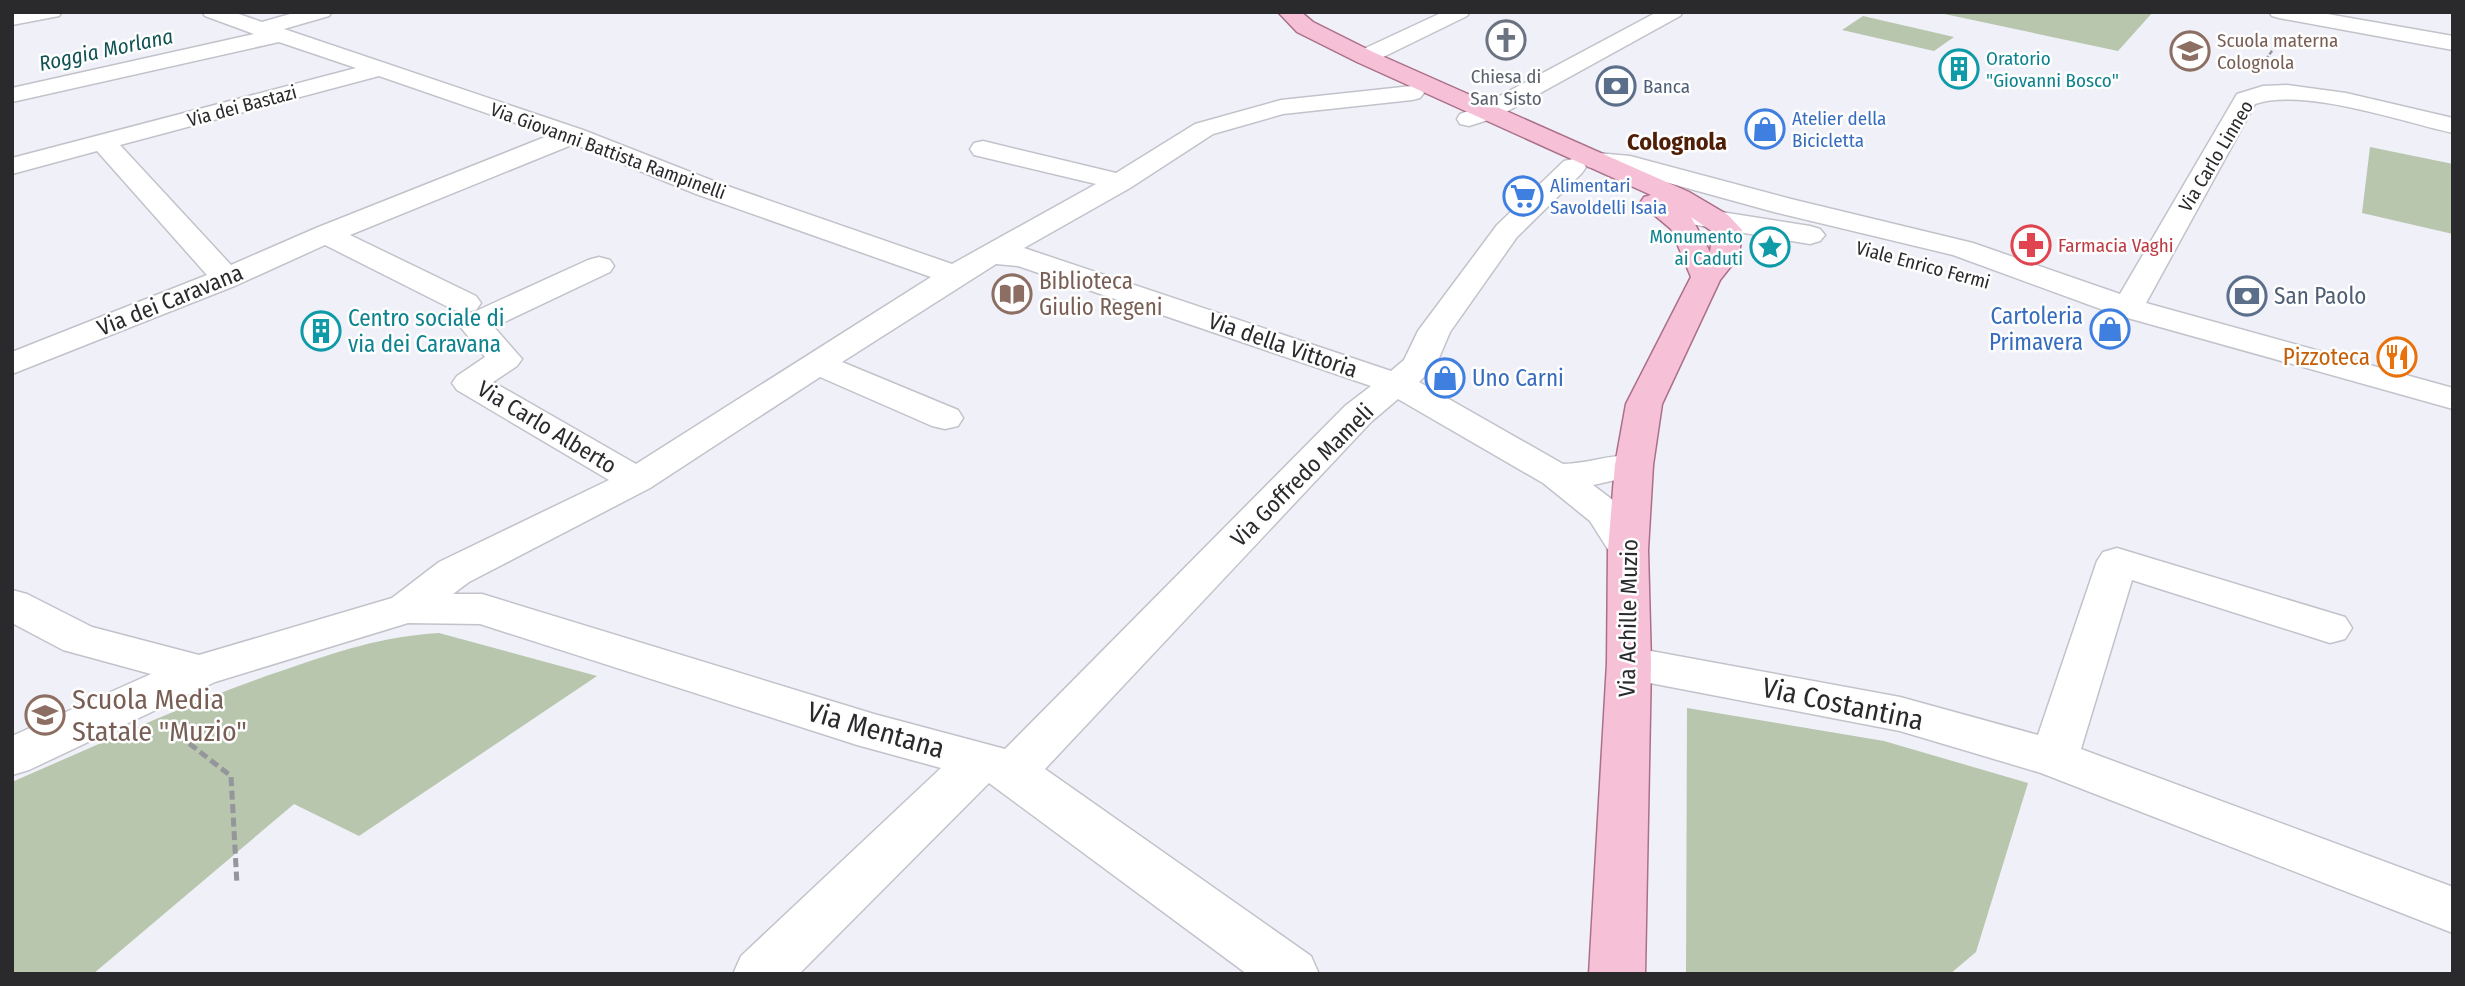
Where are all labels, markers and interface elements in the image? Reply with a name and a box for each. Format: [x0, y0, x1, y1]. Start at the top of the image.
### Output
church icon: Chiesa di San Sisto [1485, 19, 1527, 61]
water label: Roggia Morlana [37, 23, 175, 77]
place label: Scuola materna Colognola [2217, 29, 2338, 74]
school or university icon: Scuola materna Colognola [2169, 30, 2211, 72]
place label: Oratorio "Giovanni Bosco" [1986, 47, 2119, 92]
building icon: Oratorio "Giovanni Bosco" [1938, 48, 1980, 90]
place label: Chiesa di San Sisto [1470, 65, 1542, 110]
bank icon: Banca [1595, 65, 1637, 107]
place label: Banca [1643, 75, 1690, 98]
street label: Via dei Bastazi [185, 80, 299, 132]
street label: Via Carlo Linneo [2174, 96, 2258, 216]
street label: Via Giovanni Battista Rampinelli [487, 98, 729, 204]
place label: Atelier della Bicicletta [1792, 107, 1886, 152]
shop icon: Atelier della Bicicletta [1744, 108, 1786, 150]
district label: Colognola [1627, 128, 1727, 156]
place label: Alimentari Savoldelli Isaia [1550, 174, 1667, 219]
supermarket icon: Alimentari Savoldelli Isaia [1502, 175, 1544, 217]
pharmacy icon: Farmacia Vaghi [2010, 224, 2052, 266]
place label: Monumento ai Caduti [1650, 225, 1743, 270]
place icon: Monumento ai Caduti [1749, 226, 1791, 268]
place label: Farmacia Vaghi [2058, 234, 2174, 257]
street label: Viale Enrico Fermi [1853, 236, 1993, 294]
street label: Via dei Caravana [93, 258, 247, 342]
place label: Biblioteca Giulio Regeni [1039, 267, 1163, 321]
library icon: Biblioteca Giulio Regeni [991, 273, 1033, 315]
bank icon: San Paolo [2226, 275, 2268, 317]
place label: San Paolo [2274, 282, 2366, 310]
place label: Cartoleria Primavera [1989, 302, 2083, 356]
place label: Centro sociale di via dei Caravana [348, 304, 505, 358]
street label: Via della Vittoria [1205, 306, 1361, 384]
shop icon: Cartoleria Primavera [2089, 308, 2131, 350]
building icon: Centro sociale di via dei Caravana [300, 310, 342, 352]
restaurant icon: Pizzoteca [2376, 336, 2418, 378]
place label: Pizzoteca [2283, 343, 2370, 371]
shop icon: Uno Carni [1424, 357, 1466, 399]
place label: Uno Carni [1472, 364, 1564, 392]
street label: Via Carlo Alberto [472, 374, 622, 480]
street label: Via Goffredo Mameli [1225, 398, 1379, 552]
street label: Via Achille Muzio [1613, 539, 1643, 697]
street label: Via Costantina [1759, 671, 1927, 737]
place label: Scuola Media Statale "Muzio" [72, 683, 247, 748]
school or university icon: Scuola Media Statale "Muzio" [24, 694, 66, 736]
street label: Via Mentana [804, 695, 948, 765]

